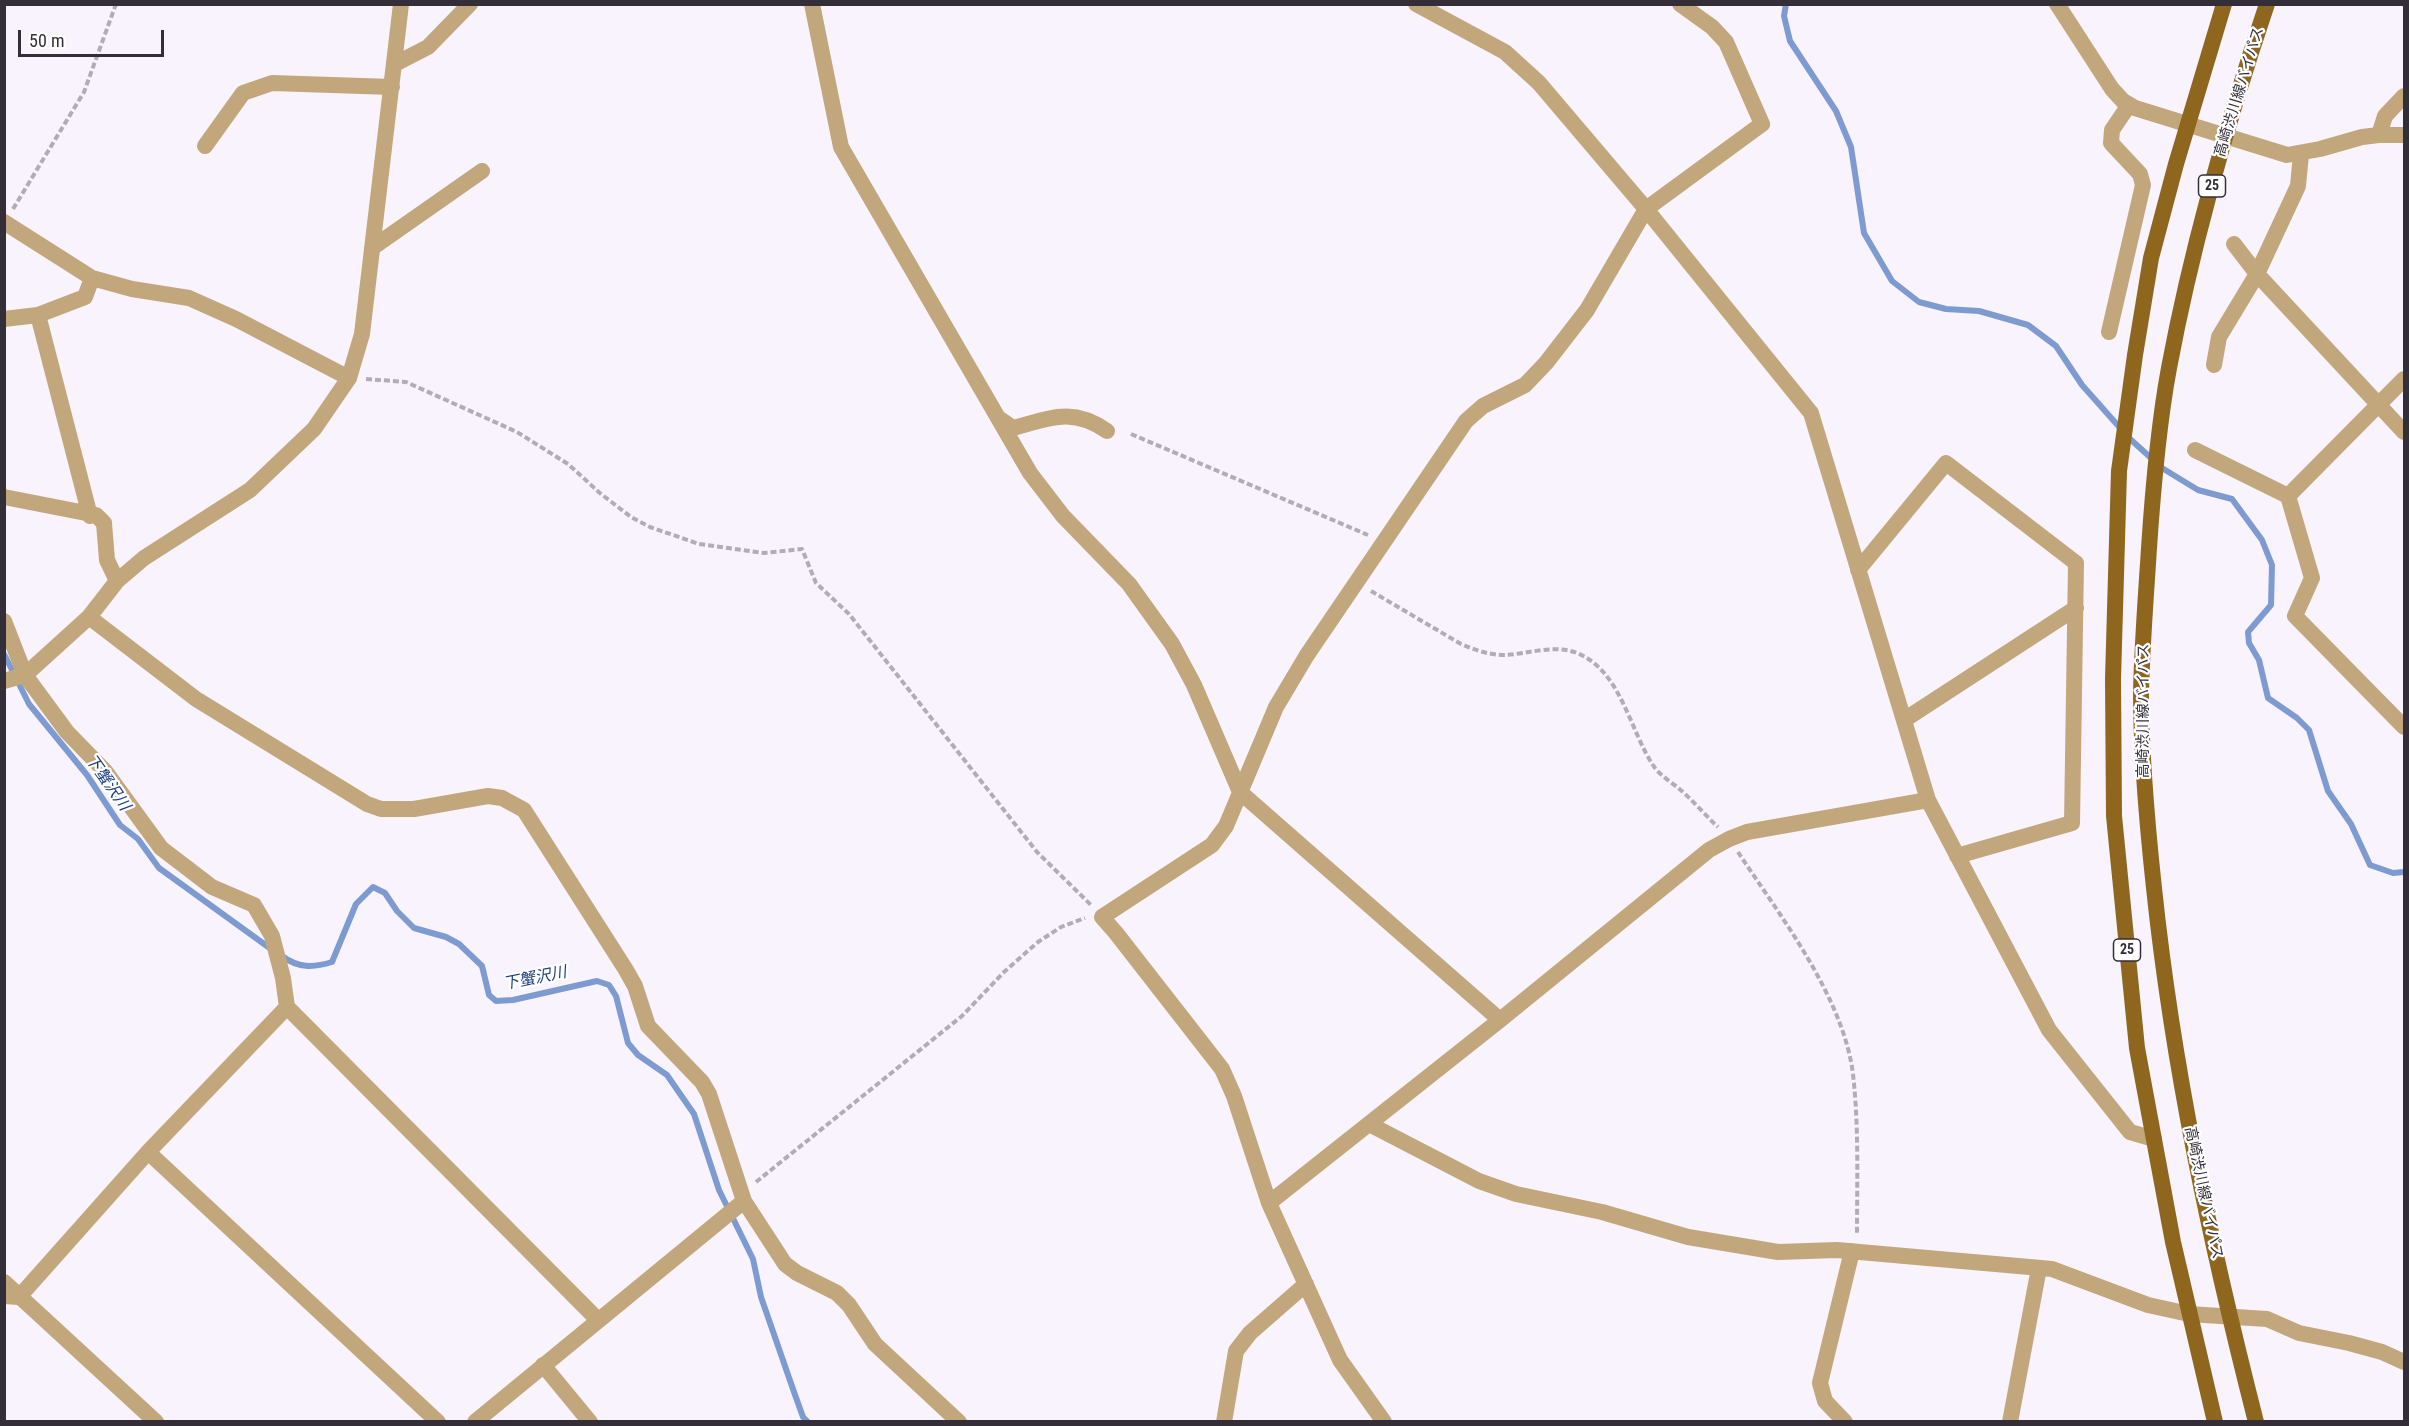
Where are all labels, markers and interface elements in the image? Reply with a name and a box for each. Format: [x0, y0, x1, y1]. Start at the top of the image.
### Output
scale bar [21, 18, 166, 56]
street label: 高崎渋川線バイパス [2212, 25, 2268, 159]
text: 50 m [29, 30, 64, 51]
road number: 25 [2198, 175, 2226, 197]
street label: 高崎渋川線バイパス [2135, 644, 2153, 778]
water label: 下蟹沢川 [81, 751, 133, 815]
road number: 25 [2114, 939, 2140, 961]
water label: 下蟹沢川 [502, 963, 568, 995]
street label: 高崎渋川線バイパス [2180, 1125, 2226, 1261]

